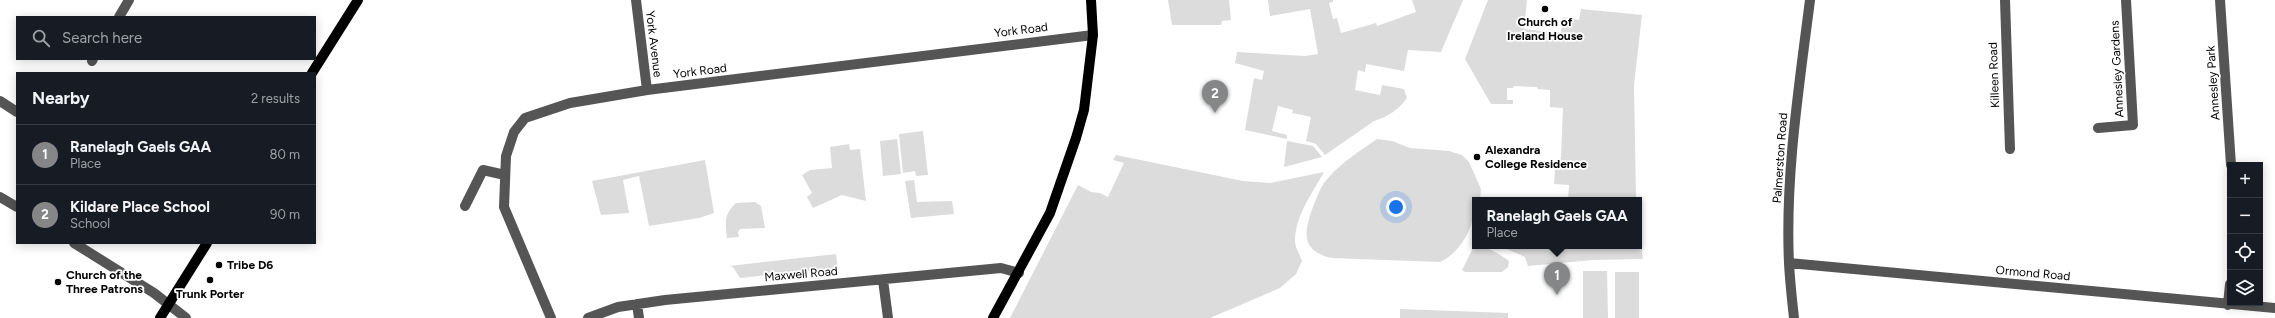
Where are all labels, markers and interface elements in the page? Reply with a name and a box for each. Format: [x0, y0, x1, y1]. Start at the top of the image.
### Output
marker: Church of Ireland House [1540, 4, 1550, 14]
street label: York Avenue [643, 10, 665, 78]
place label: Church of Ireland House [1507, 15, 1583, 43]
search box [16, 16, 316, 60]
street label: York Road [993, 20, 1049, 40]
street label: Annesley Gardens [2107, 20, 2127, 118]
icon: search [30, 27, 52, 49]
text: Search here [62, 29, 142, 47]
street label: Killeen Road [1986, 42, 2002, 108]
street label: Annesley Park [2203, 45, 2223, 121]
street label: York Road [672, 61, 728, 81]
pin: 2 [1202, 80, 1228, 113]
text: Nearby [32, 88, 90, 108]
text: 2 results [251, 91, 300, 106]
street label: Palmerston Road [1770, 112, 1790, 204]
text: Ranelagh Gaels GAA [70, 138, 211, 156]
place label: Alexandra College Residence [1485, 143, 1587, 171]
text: 1 [42, 147, 48, 162]
text: 80 m [269, 147, 300, 162]
marker: Alexandra College Residence [1472, 152, 1482, 162]
text: Place [70, 156, 101, 171]
map controls [2227, 162, 2263, 306]
button: + [2227, 162, 2263, 198]
your location [1386, 197, 1406, 217]
popup [1472, 197, 1642, 249]
text: Kildare Place School [70, 198, 210, 216]
button: − [2227, 198, 2263, 234]
text: 2 [41, 207, 49, 222]
text: 90 m [270, 207, 300, 222]
text: Ranelagh Gaels GAA [1486, 207, 1628, 225]
text: School [70, 216, 110, 231]
text: Place [1486, 225, 1518, 240]
button: locate [2227, 234, 2263, 270]
place label: Tribe D6 [227, 258, 273, 272]
marker: Tribe D6 [214, 260, 224, 270]
pin: 1 [1544, 262, 1570, 295]
street label: Ormond Road [1995, 263, 2071, 283]
street label: Maxwell Road [764, 264, 838, 284]
place label: Church of the Three Patrons [66, 268, 143, 296]
button: layers [2227, 270, 2263, 306]
marker: Trunk Porter [205, 275, 215, 285]
marker: Church of the Three Patrons [53, 277, 63, 287]
place label: Trunk Porter [176, 287, 245, 301]

